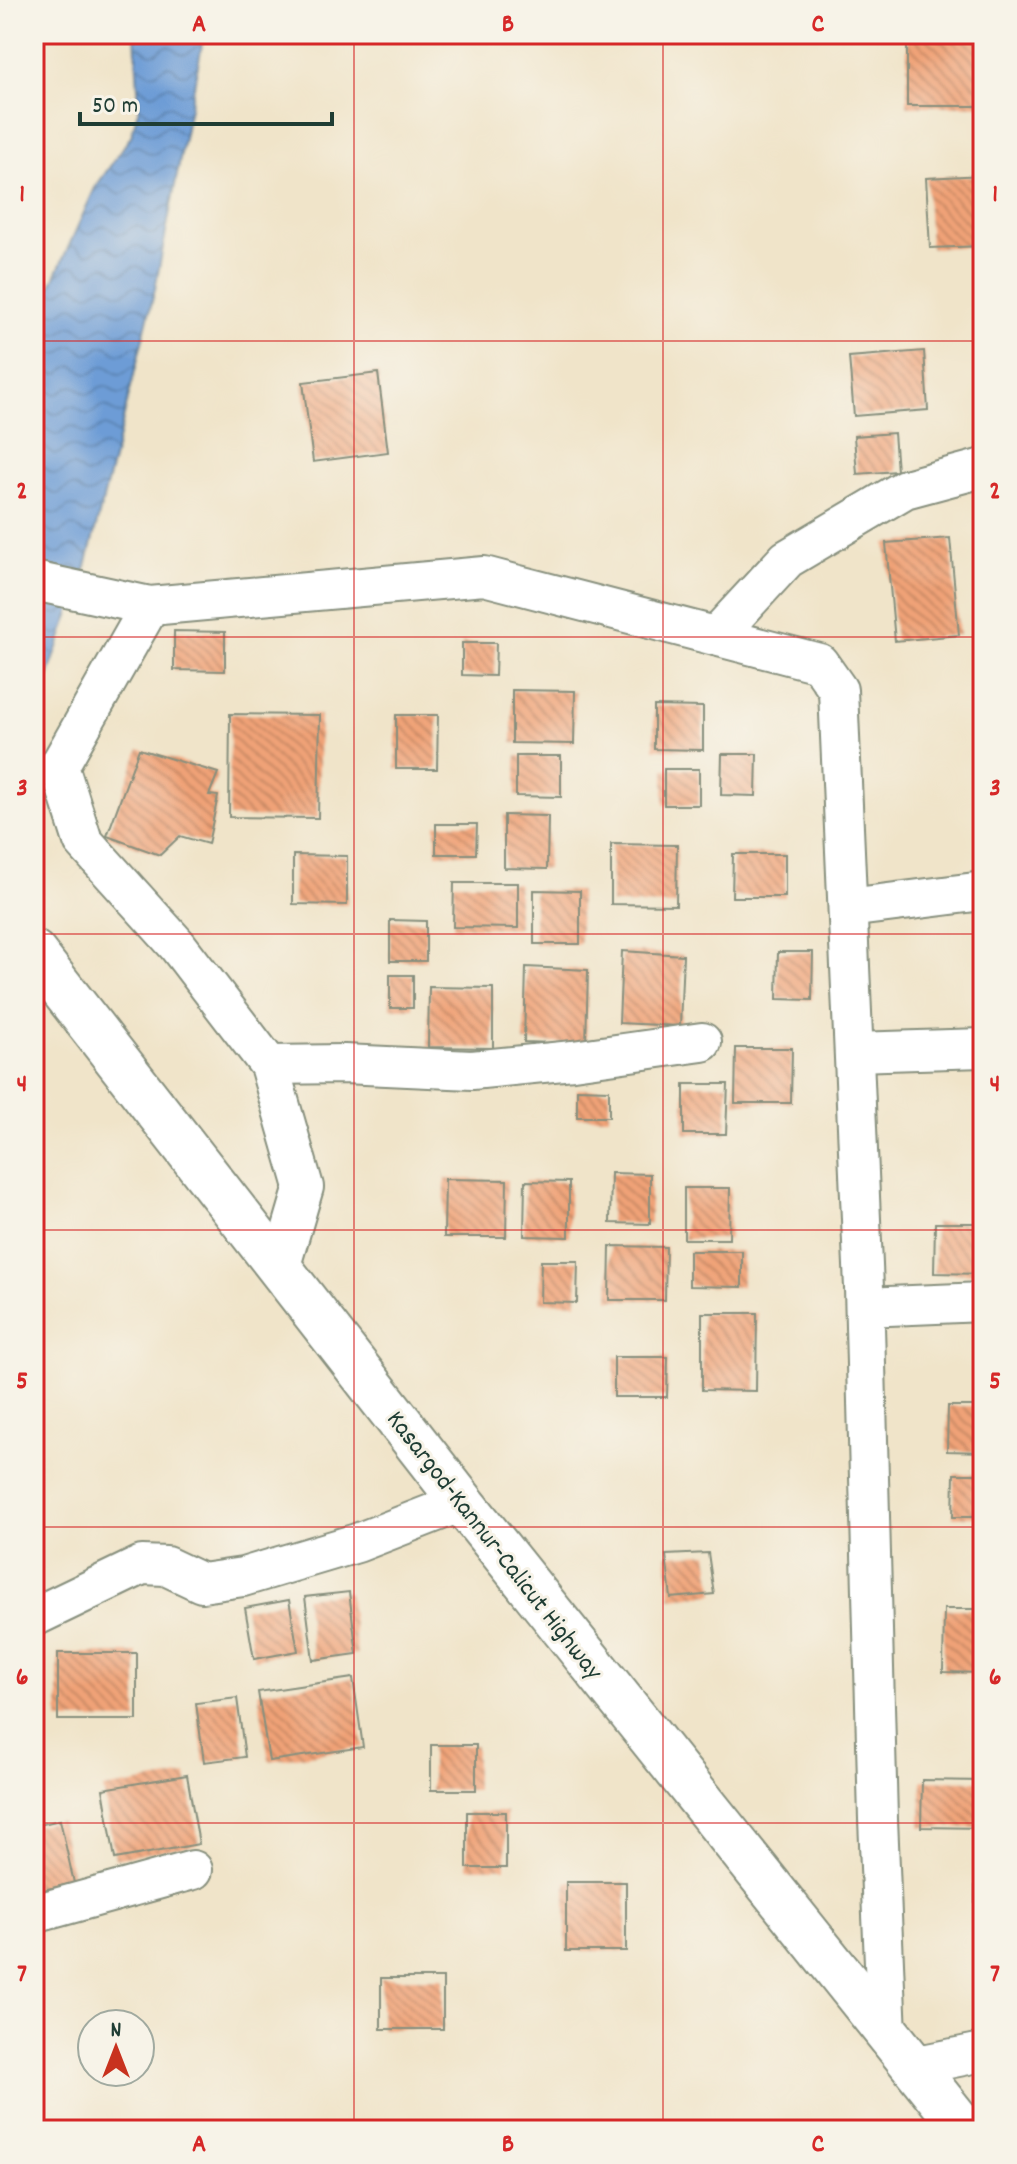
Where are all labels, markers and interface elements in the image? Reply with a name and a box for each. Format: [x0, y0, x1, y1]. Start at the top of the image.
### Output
text: A [192, 7, 206, 44]
text: B [502, 7, 514, 44]
text: C [812, 7, 825, 44]
scale bar [80, 76, 332, 126]
text: 50 m [92, 90, 138, 124]
text: 1 [19, 177, 25, 214]
text: 1 [992, 177, 998, 214]
text: 2 [16, 474, 28, 511]
text: 2 [989, 474, 1001, 511]
text: 3 [16, 771, 28, 808]
text: 3 [989, 771, 1001, 808]
text: 4 [17, 1067, 27, 1104]
text: 4 [990, 1067, 1000, 1104]
text: 5 [16, 1364, 28, 1401]
text: 5 [989, 1364, 1001, 1401]
street label: Kasargod-Kannur-Calicut Highway [376, 1404, 611, 1689]
text: 6 [16, 1660, 28, 1697]
text: 6 [989, 1660, 1001, 1697]
text: 7 [17, 1957, 27, 1994]
text: 7 [990, 1957, 1000, 1994]
north arrow [76, 2008, 156, 2088]
text: N [111, 2016, 122, 2047]
text: A [192, 2127, 206, 2164]
text: B [502, 2127, 514, 2164]
text: C [812, 2127, 825, 2164]

